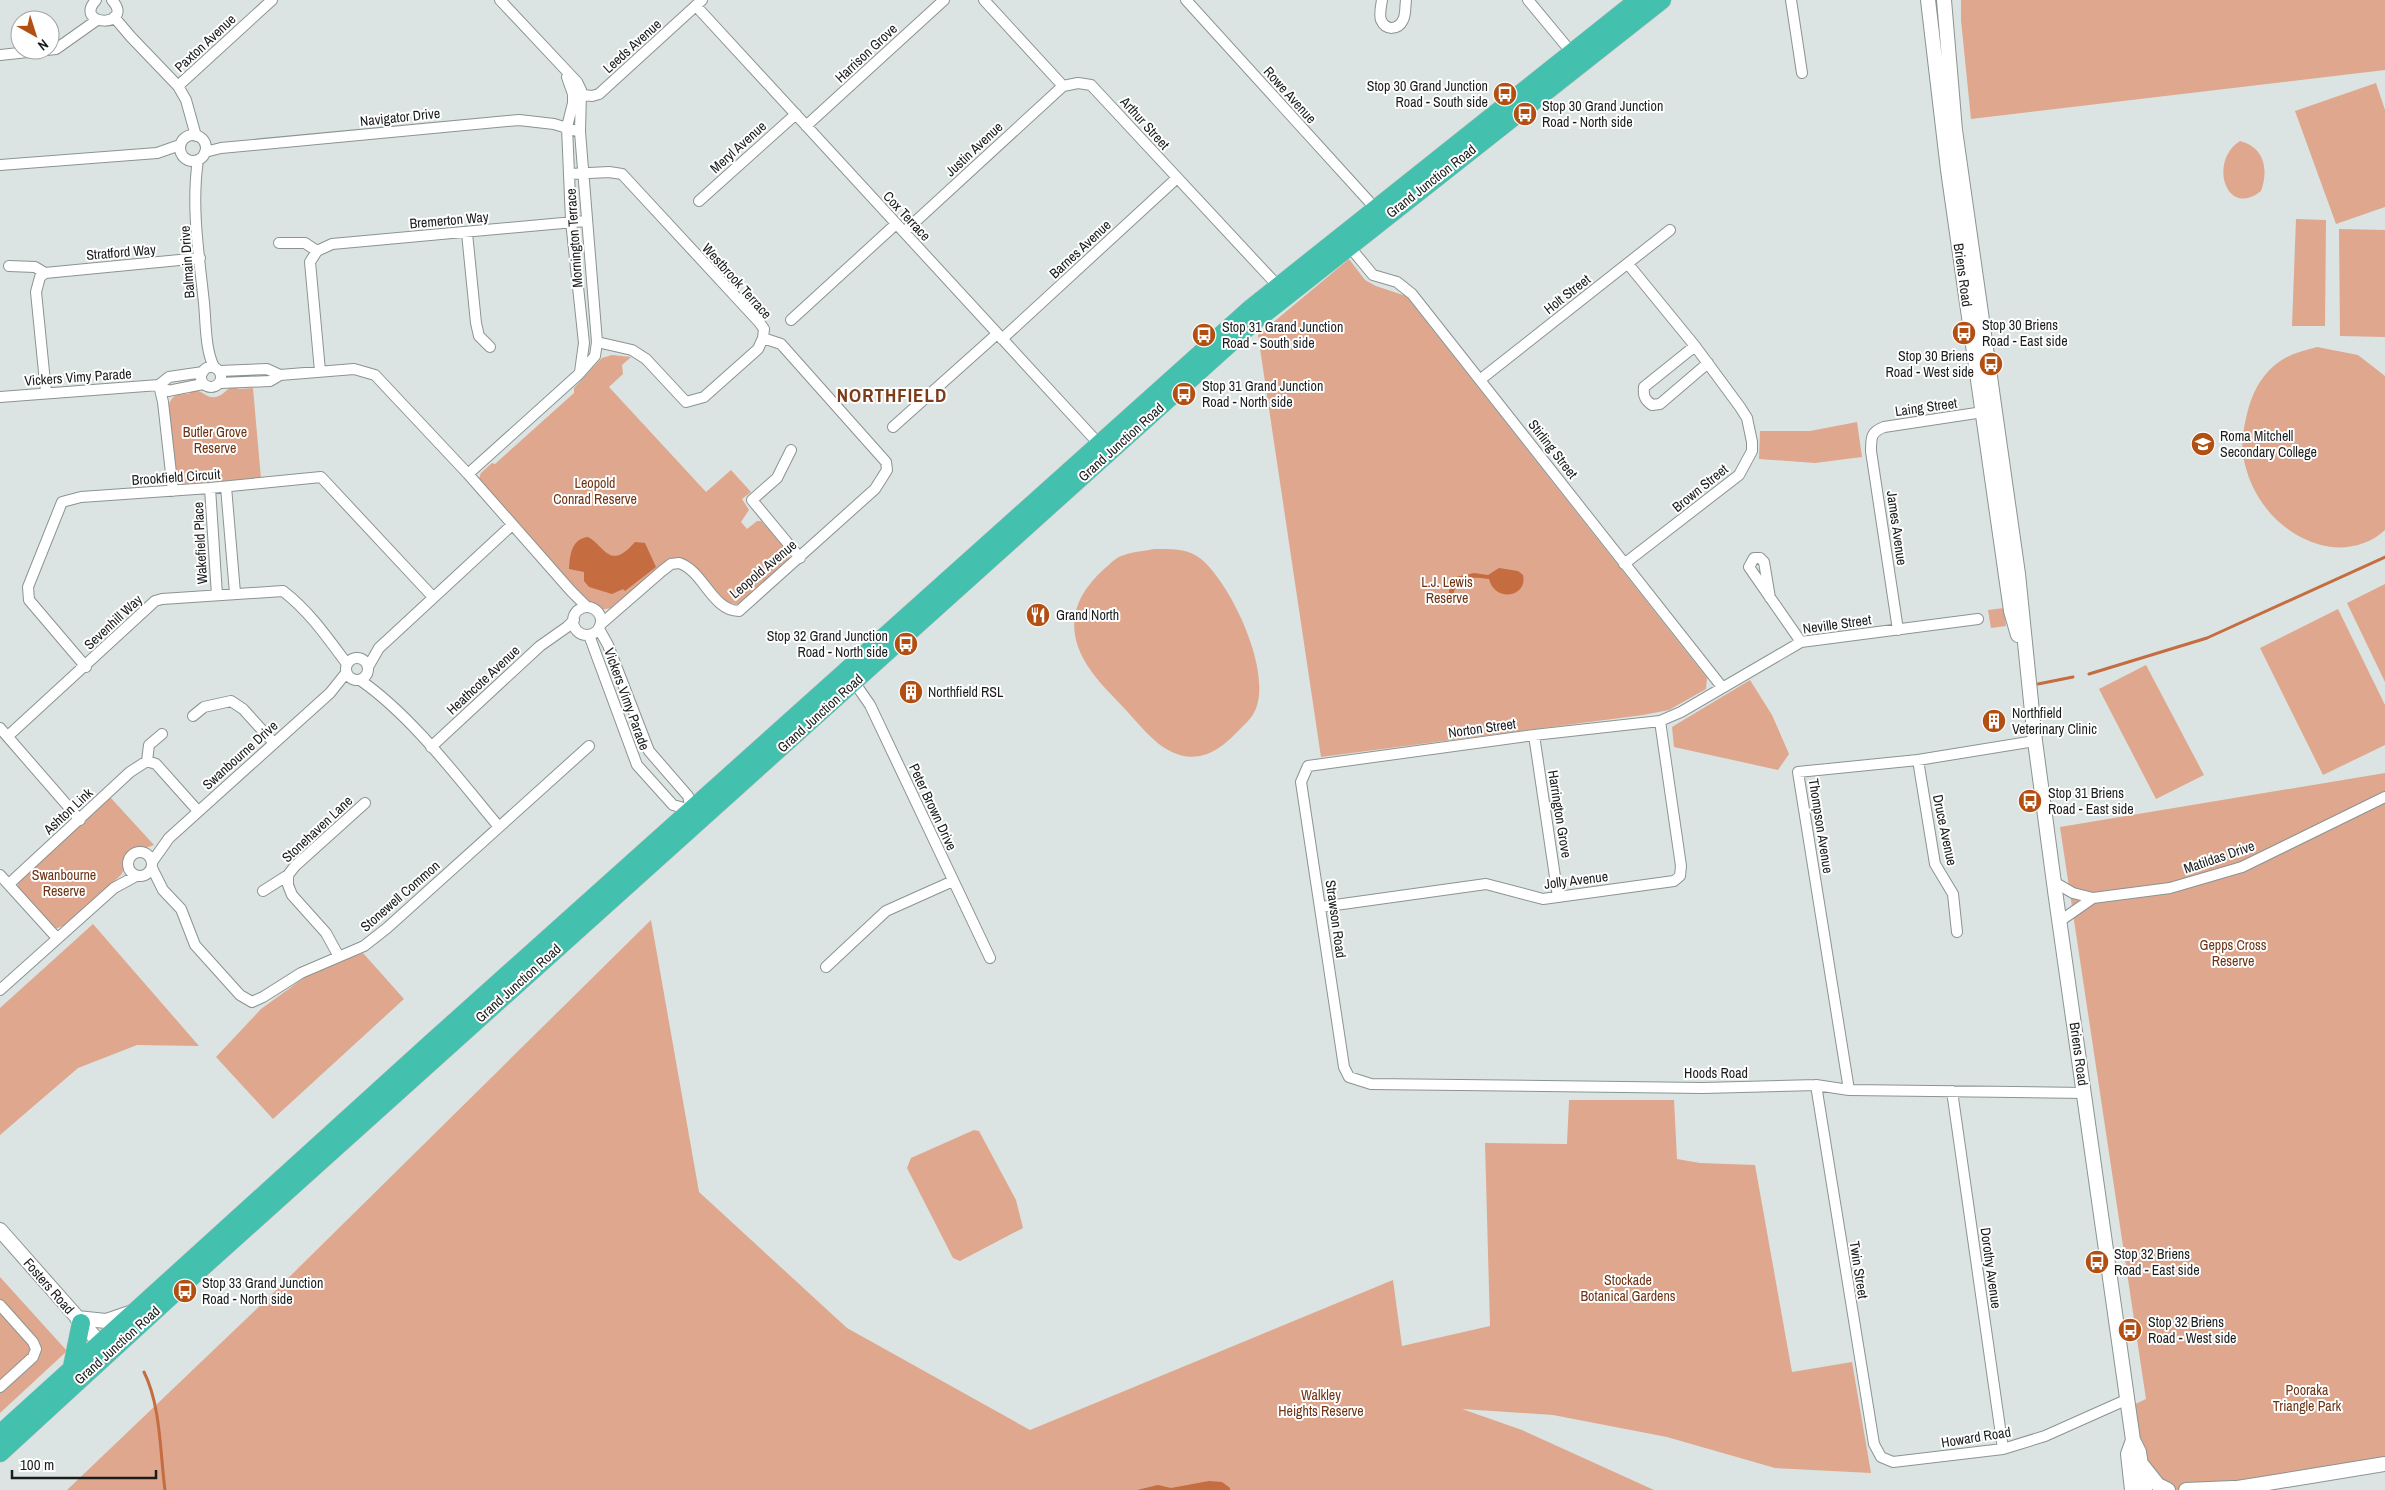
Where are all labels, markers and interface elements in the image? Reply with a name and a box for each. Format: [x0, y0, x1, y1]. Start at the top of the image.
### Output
north arrow [10, 10, 60, 60]
street label: Paxton Avenue [171, 10, 239, 76]
street label: Leeds Avenue [599, 15, 665, 77]
street label: Harrison Grove [831, 20, 901, 86]
text: N [34, 35, 52, 55]
street label: Rowe Avenue [1260, 63, 1320, 127]
place label: Stop 30 Grand Junction Road - South side [1367, 77, 1488, 111]
bus stop icon: Stop 30 Grand Junction Road - South side [1492, 81, 1518, 107]
street label: Arthur Street [1116, 92, 1173, 153]
place label: Stop 30 Grand Junction Road - North side [1542, 97, 1663, 131]
bus stop icon: Stop 30 Grand Junction Road - North side [1512, 101, 1538, 127]
street label: Navigator Drive [359, 104, 441, 130]
street label: Meryl Avenue [706, 117, 770, 177]
street label: Justin Avenue [942, 118, 1006, 180]
street label: Grand Junction Road [1382, 140, 1480, 222]
street label: Cox Terrace [879, 187, 935, 245]
street label: Mornington Terrace [562, 188, 586, 288]
street label: Bremerton Way [409, 208, 490, 232]
street label: Barnes Avenue [1045, 216, 1115, 282]
street label: Balmain Drive [175, 225, 199, 299]
street label: Westbrook Terrace [698, 239, 776, 323]
street label: Stratford Way [85, 240, 157, 264]
street label: Briens Road [1950, 242, 1976, 308]
street label: Holt Street [1540, 270, 1594, 318]
place label: Stop 30 Briens Road - East side [1982, 316, 2068, 350]
place label: Stop 31 Grand Junction Road - South side [1222, 318, 1343, 352]
bus stop icon: Stop 30 Briens Road - East side [1951, 320, 1977, 346]
bus stop icon: Stop 31 Grand Junction Road - South side [1191, 322, 1217, 348]
place label: Stop 30 Briens Road - West side [1886, 347, 1974, 381]
bus stop icon: Stop 30 Briens Road - West side [1978, 351, 2004, 377]
street label: Vickers Vimy Parade [24, 364, 132, 390]
place label: Stop 31 Grand Junction Road - North side [1202, 377, 1323, 411]
bus stop icon: Stop 31 Grand Junction Road - North side [1171, 381, 1197, 407]
district label: NORTHFIELD [837, 382, 947, 408]
street label: Laing Street [1894, 394, 1958, 420]
street label: Grand Junction Road [1074, 399, 1168, 485]
street label: Stirling Street [1524, 416, 1582, 482]
park label: Butler Grove Reserve [183, 423, 247, 457]
place label: Roma Mitchell Secondary College [2220, 427, 2317, 461]
school or university icon: Roma Mitchell Secondary College [2190, 431, 2216, 457]
street label: Brown Street [1669, 460, 1731, 516]
street label: Brookfield Circuit [131, 465, 221, 489]
park label: Leopold Conrad Reserve [553, 474, 637, 508]
street label: James Avenue [1883, 490, 1911, 566]
street label: Wakefield Place [189, 501, 211, 585]
street label: Leopold Avenue [726, 536, 800, 602]
park label: L.J. Lewis Reserve [1421, 573, 1473, 607]
street label: Sevenhill Way [80, 590, 146, 653]
restaurant icon: Grand North [1025, 602, 1051, 628]
place label: Grand North [1056, 606, 1119, 624]
street label: Neville Street [1802, 610, 1872, 638]
place label: Stop 32 Grand Junction Road - North side [767, 627, 888, 661]
bus stop icon: Stop 32 Grand Junction Road - North side [893, 631, 919, 657]
street label: Heathcote Avenue [443, 641, 523, 719]
street label: Vickers Vimy Parade [600, 645, 654, 753]
street label: Grand Junction Road [773, 670, 867, 756]
building icon: Northfield RSL [898, 679, 924, 705]
place label: Northfield RSL [928, 683, 1004, 701]
place label: Northfield Veterinary Clinic [2012, 704, 2097, 738]
building icon: Northfield Veterinary Clinic [1981, 708, 2007, 734]
street label: Norton Street [1447, 714, 1517, 742]
street label: Swanbourne Drive [199, 717, 281, 793]
street label: Peter Brown Drive [905, 761, 961, 853]
street label: Harrington Grove [1544, 769, 1576, 859]
street label: Thompson Avenue [1805, 777, 1837, 875]
street label: Ashton Link [39, 784, 96, 839]
place label: Stop 31 Briens Road - East side [2048, 784, 2134, 818]
bus stop icon: Stop 31 Briens Road - East side [2017, 788, 2043, 814]
street label: Stonehaven Lane [278, 792, 356, 866]
street label: Druce Avenue [1929, 793, 1961, 867]
street label: Matildas Drive [2181, 836, 2257, 878]
street label: Stonewell Common [357, 857, 443, 935]
park label: Swanbourne Reserve [32, 866, 96, 900]
street label: Jolly Avenue [1543, 867, 1609, 893]
street label: Strawson Road [1322, 879, 1350, 959]
park label: Gepps Cross Reserve [2200, 936, 2267, 970]
street label: Grand Junction Road [471, 940, 565, 1026]
street label: Briens Road [2066, 1021, 2092, 1087]
street label: Hoods Road [1684, 1064, 1748, 1082]
street label: Dorothy Avenue [1976, 1226, 2006, 1310]
street label: Twin Street [1846, 1240, 1872, 1300]
place label: Stop 32 Briens Road - East side [2114, 1245, 2200, 1279]
bus stop icon: Stop 32 Briens Road - East side [2084, 1249, 2110, 1275]
street label: Fosters Road [20, 1254, 78, 1318]
park label: Stockade Botanical Gardens [1580, 1271, 1676, 1305]
place label: Stop 33 Grand Junction Road - North side [202, 1274, 323, 1308]
bus stop icon: Stop 33 Grand Junction Road - North side [172, 1278, 198, 1304]
street label: Grand Junction Road [70, 1302, 164, 1388]
place label: Stop 32 Briens Road - West side [2148, 1313, 2237, 1347]
bus stop icon: Stop 32 Briens Road - West side [2117, 1317, 2143, 1343]
park label: Pooraka Triangle Park [2273, 1381, 2341, 1415]
park label: Walkley Heights Reserve [1278, 1386, 1364, 1420]
street label: Howard Road [1940, 1423, 2012, 1451]
scale bar [12, 1448, 156, 1480]
text: 100 m [20, 1454, 54, 1475]

